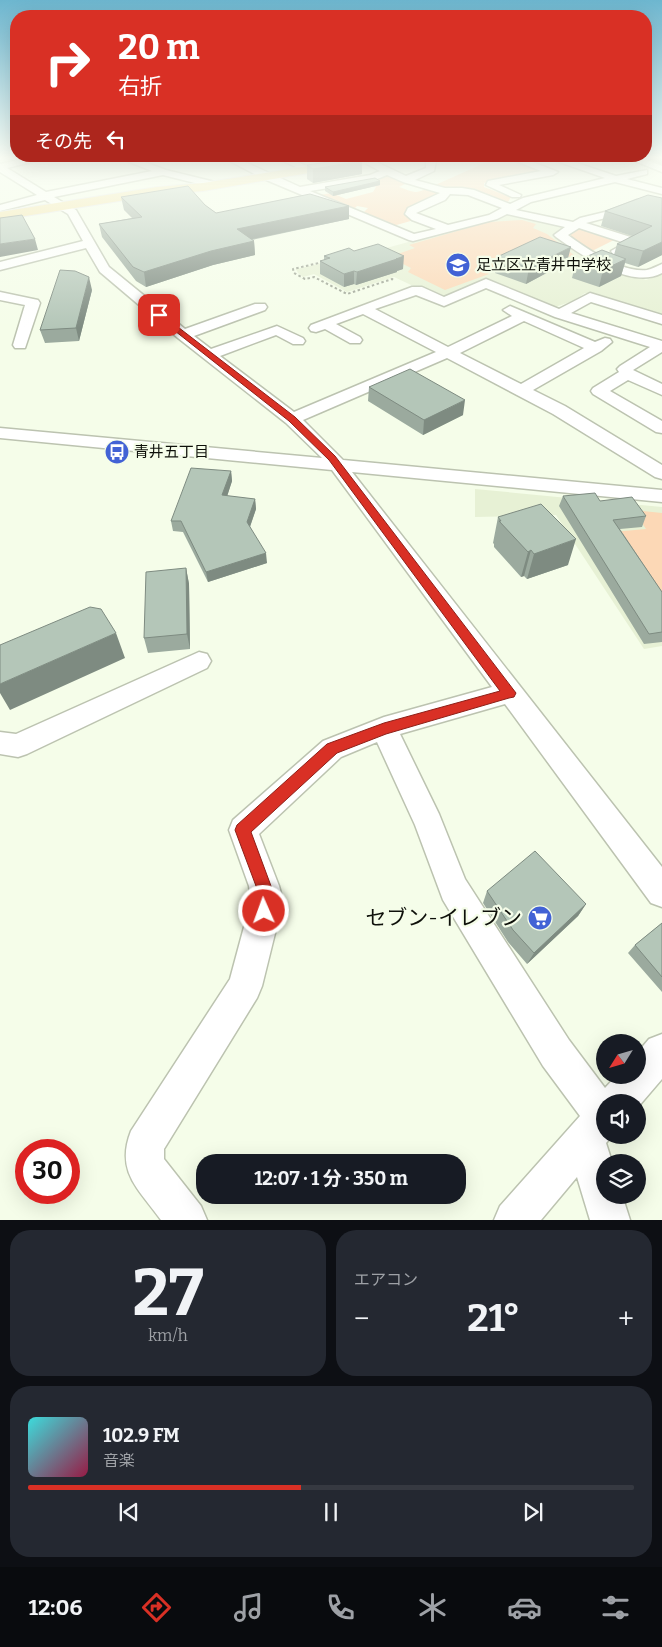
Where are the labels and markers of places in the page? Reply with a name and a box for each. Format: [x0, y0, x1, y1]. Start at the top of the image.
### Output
school or university icon: 足立区立青井中学校 [445, 252, 471, 278]
place label: 足立区立青井中学校 [476, 256, 611, 274]
pin [138, 294, 180, 336]
bus stop icon: 青井五丁目 [104, 439, 130, 465]
place label: 青井五丁目 [134, 443, 209, 461]
place label: セブン-イレブン [365, 905, 522, 931]
supermarket icon: セブン-イレブン [527, 905, 553, 931]

